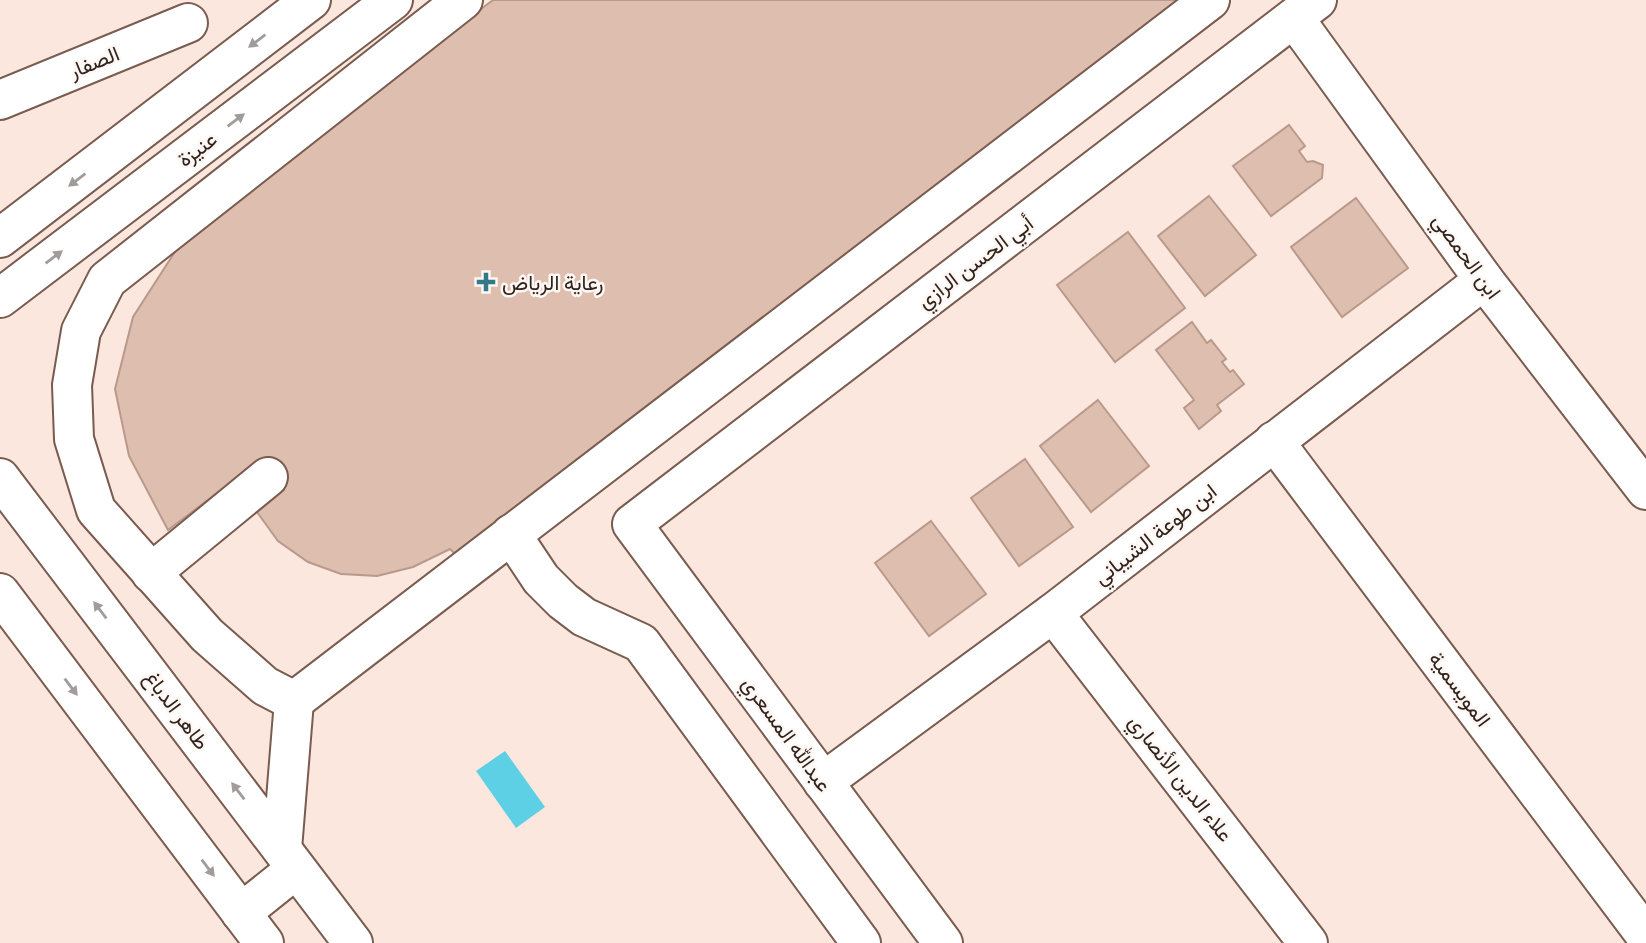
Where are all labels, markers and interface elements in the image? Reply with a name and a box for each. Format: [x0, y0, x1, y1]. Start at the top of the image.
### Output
one-way arrow [249, 34, 267, 49]
street label: الصفار [64, 41, 123, 85]
one-way arrow [226, 112, 244, 127]
street label: عنيزة [172, 126, 222, 173]
one-way arrow [68, 172, 86, 187]
street label: ابن الحمصي [1423, 208, 1506, 307]
street label: أبي الحسن الرازي [912, 210, 1041, 318]
one-way arrow [45, 250, 63, 265]
place label: رعاية الرياض [502, 270, 603, 296]
marker: رعاية الرياض [476, 272, 496, 292]
street label: ابن طوعة الشيباني [1089, 478, 1225, 594]
one-way arrow [93, 601, 108, 619]
street label: المويسمية [1423, 647, 1496, 732]
street label: طاهر الدباغ [138, 666, 215, 756]
street label: عبدالله المسعري [733, 672, 837, 799]
one-way arrow [63, 678, 77, 696]
street label: علاء الدين الأنصاري [1120, 709, 1238, 850]
one-way arrow [231, 782, 245, 800]
one-way arrow [200, 859, 215, 877]

